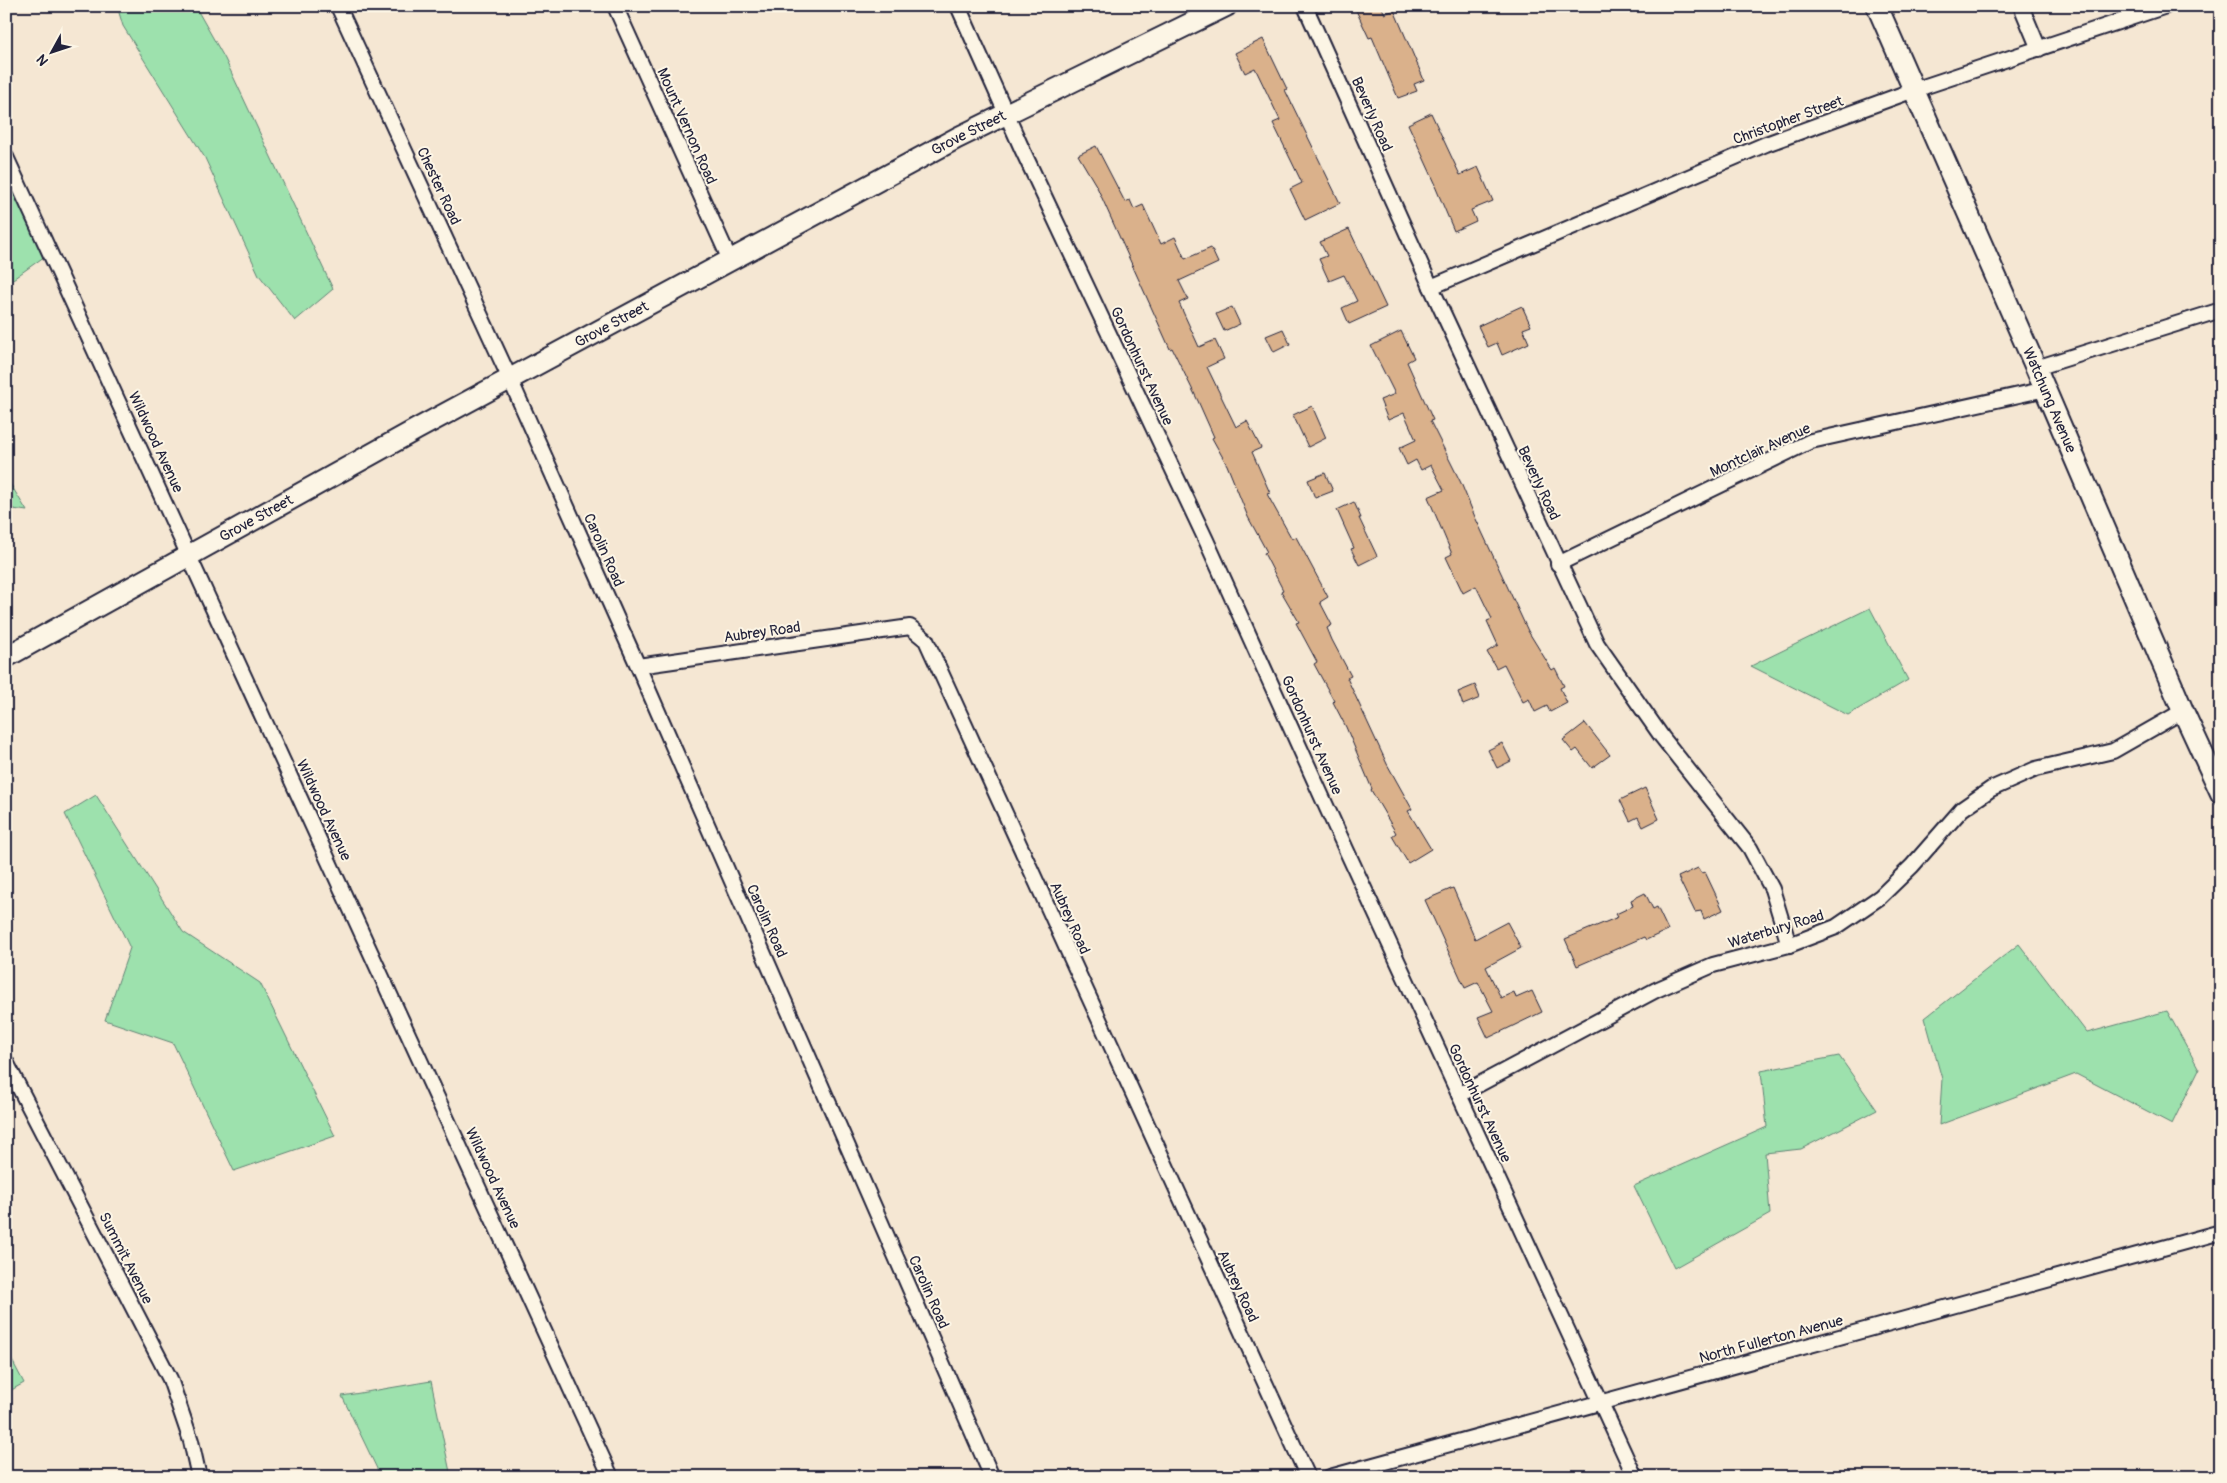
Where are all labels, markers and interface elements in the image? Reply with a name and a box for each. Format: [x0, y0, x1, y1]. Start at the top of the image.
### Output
north arrow [28, 28, 78, 78]
text: N [33, 51, 52, 69]
street label: Mount Vernon Road [652, 65, 721, 187]
street label: Beverly Road [1347, 74, 1396, 154]
street label: Christopher Street [1730, 91, 1847, 149]
street label: Grove Street [928, 106, 1010, 160]
street label: Chester Road [412, 144, 465, 228]
street label: Grove Street [572, 297, 653, 352]
street label: Gordonhurst Avenue [1106, 304, 1178, 429]
street label: Watchung Avenue [2018, 344, 2080, 456]
street label: Wildwood Avenue [124, 389, 188, 496]
street label: Montclair Avenue [1707, 419, 1814, 482]
street label: Beverly Road [1513, 443, 1564, 523]
street label: Grove Street [216, 490, 297, 547]
street label: Carolin Road [579, 511, 628, 590]
street label: Aubrey Road [723, 618, 802, 647]
street label: Gordonhurst Avenue [1277, 673, 1347, 798]
street label: Wildwood Avenue [292, 757, 356, 864]
street label: Aubrey Road [1045, 879, 1094, 957]
street label: Carolin Road [742, 882, 791, 961]
street label: Waterbury Road [1726, 906, 1826, 953]
street label: Gordonhurst Avenue [1444, 1041, 1516, 1166]
street label: Wildwood Avenue [461, 1125, 525, 1232]
street label: Summit Avenue [94, 1209, 157, 1308]
street label: Aubrey Road [1213, 1247, 1262, 1325]
street label: Carolin Road [904, 1253, 953, 1332]
street label: North Fullerton Avenue [1697, 1311, 1846, 1368]

